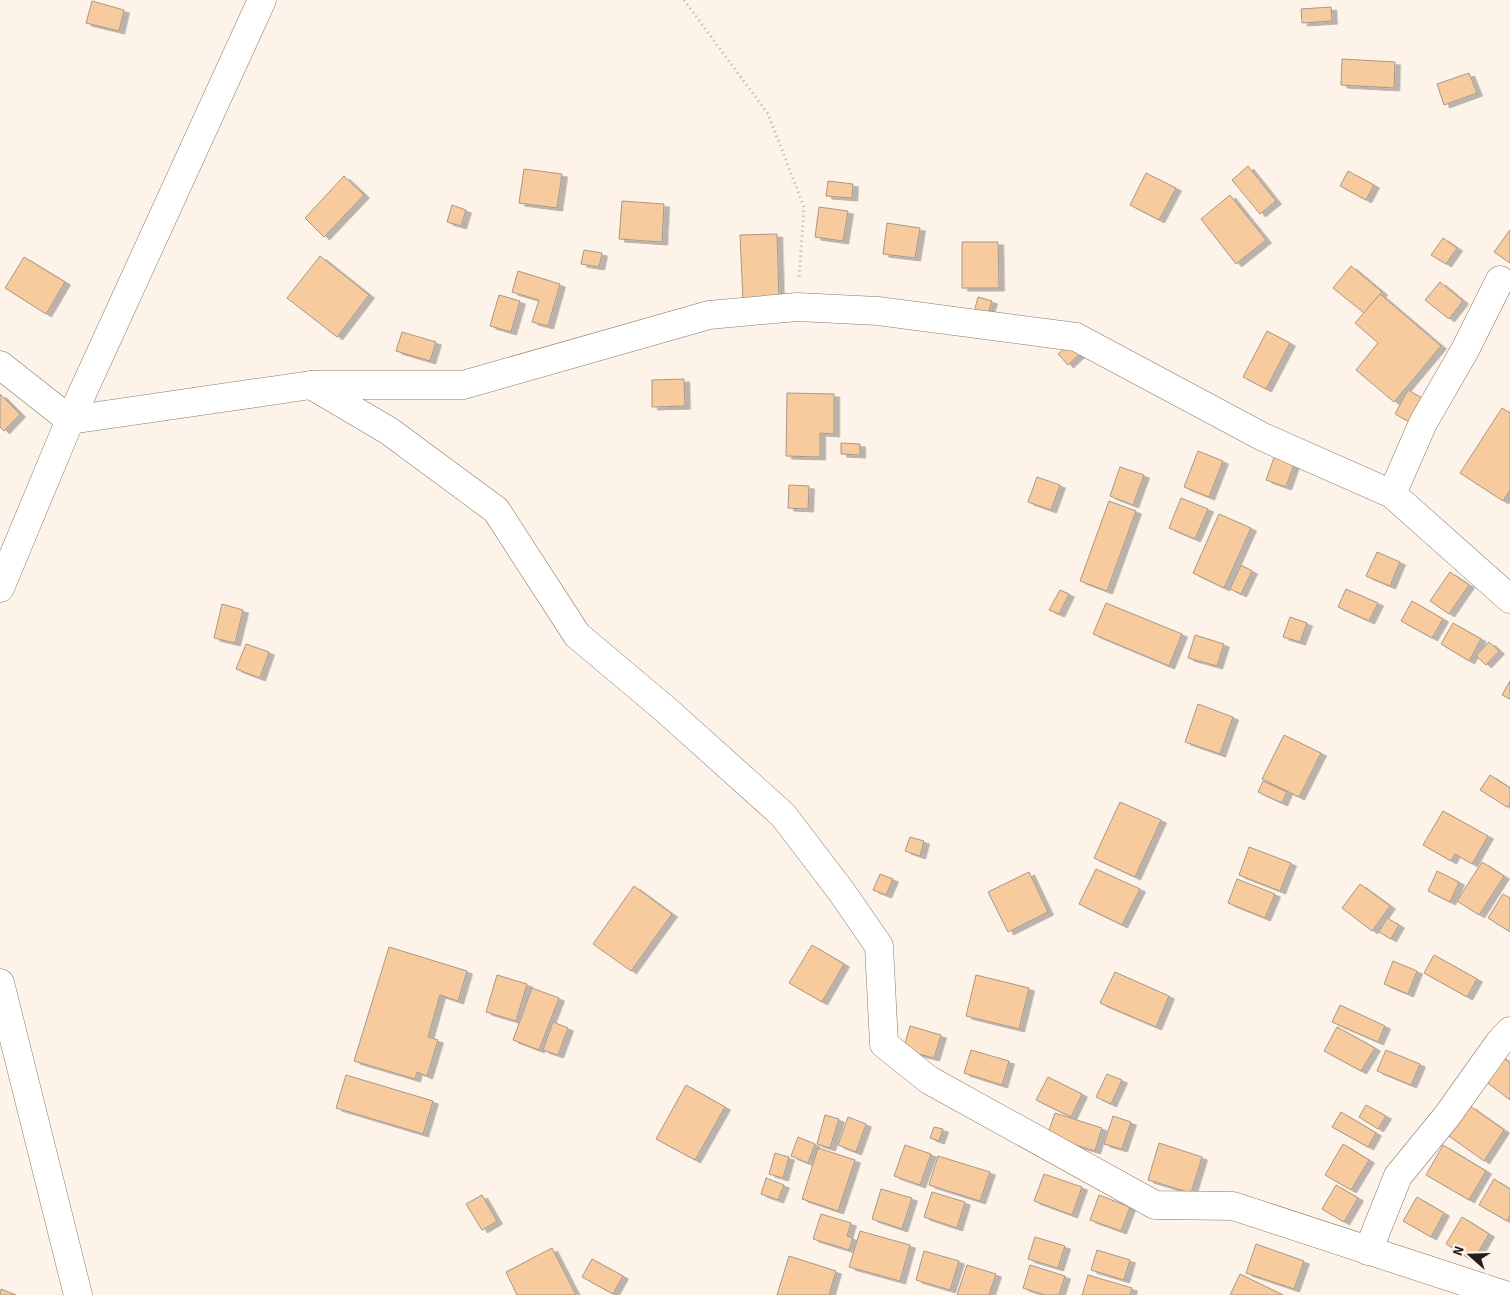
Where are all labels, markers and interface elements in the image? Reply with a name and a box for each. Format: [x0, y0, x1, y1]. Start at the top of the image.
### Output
north arrow [1445, 1230, 1495, 1280]
text: N [1448, 1243, 1470, 1259]

